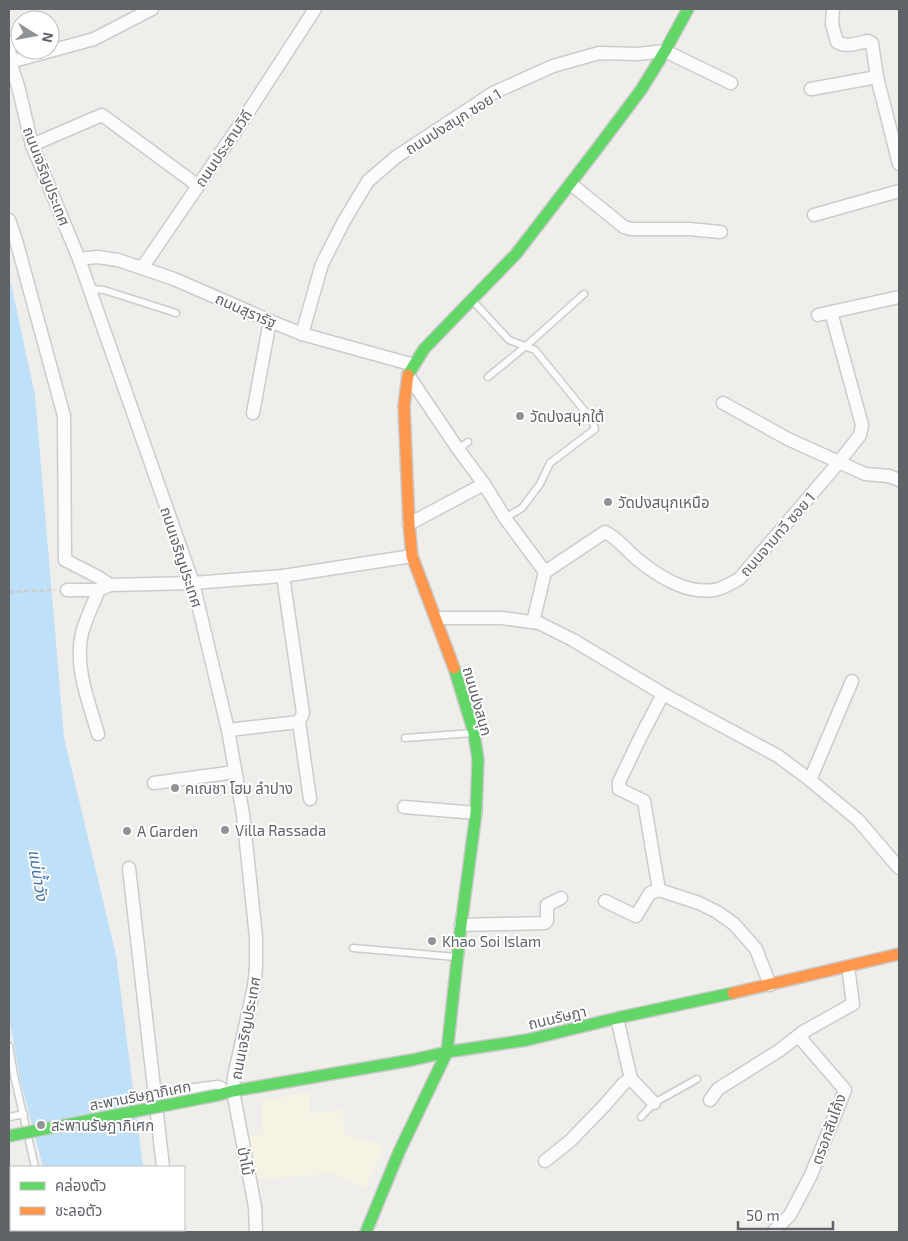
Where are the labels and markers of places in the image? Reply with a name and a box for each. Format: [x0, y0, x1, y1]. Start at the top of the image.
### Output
place label: วัดปงสนุกใต้ [530, 407, 604, 426]
marker: วัดปงสนุกใต้ [514, 410, 526, 422]
place label: วัดปงสนุกเหนือ [618, 493, 710, 512]
marker: วัดปงสนุกเหนือ [602, 496, 614, 508]
place label: คเณชา โฮม ลำปาง [185, 779, 293, 797]
marker: คเณชา โฮม ลำปาง [169, 782, 181, 794]
place label: Villa Rassada [235, 821, 326, 839]
place label: A Garden [137, 822, 198, 840]
marker: Villa Rassada [219, 824, 231, 836]
marker: A Garden [121, 825, 133, 837]
place label: Khao Soi Islam [442, 932, 541, 950]
marker: Khao Soi Islam [426, 935, 438, 947]
place label: สะพานรัษฎาภิเศก [51, 1116, 154, 1134]
marker: สะพานรัษฎาภิเศก [35, 1119, 47, 1131]

